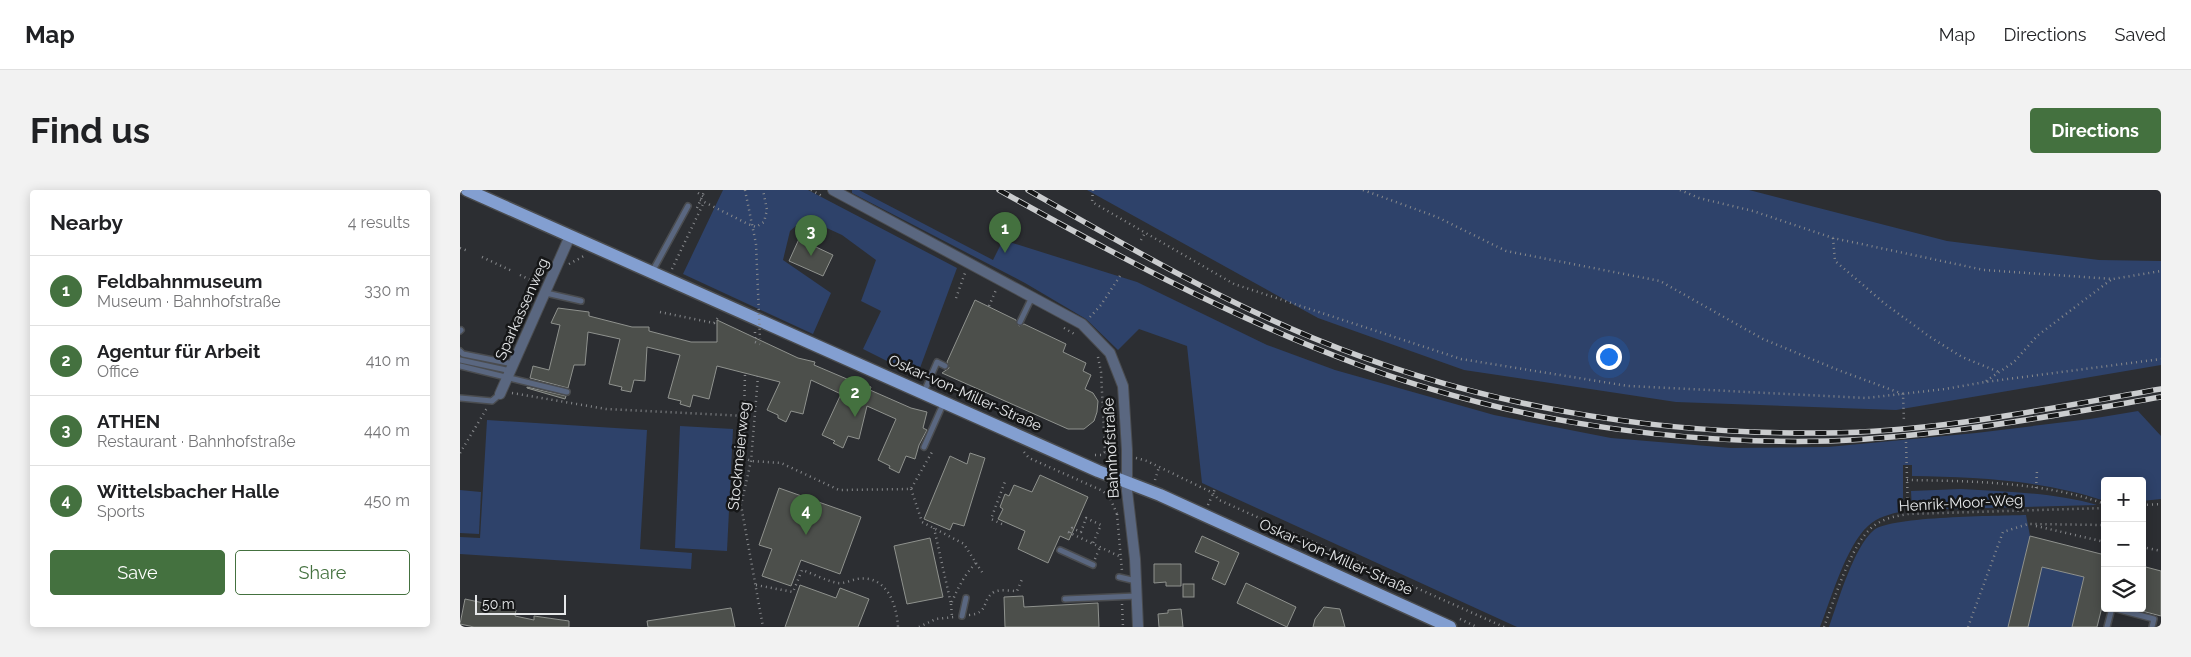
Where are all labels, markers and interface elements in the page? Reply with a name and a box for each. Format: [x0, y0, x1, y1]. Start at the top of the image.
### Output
text: Map [25, 20, 75, 49]
text: Map [1939, 24, 1975, 45]
text: Directions [2003, 24, 2087, 45]
text: Saved [2115, 24, 2166, 45]
button: Directions [2030, 108, 2161, 153]
text: Find us [30, 110, 150, 151]
text: Nearby [50, 210, 123, 235]
pin: 1 [989, 212, 1021, 253]
text: 4 results [348, 213, 410, 232]
pin: 3 [795, 215, 827, 256]
street label: Sparkassenweg [491, 255, 553, 363]
text: Feldbahnmuseum [97, 270, 263, 292]
text: 1 [62, 281, 70, 300]
text: 330 m [364, 281, 410, 300]
text: Museum · Bahnhofstraße [97, 292, 281, 311]
text: Agentur für Arbeit [97, 340, 260, 362]
your location [1596, 344, 1622, 370]
text: 2 [61, 351, 71, 370]
text: 410 m [366, 351, 410, 370]
street label: Oskar-von-Miller-Straße [885, 351, 1045, 435]
text: Office [97, 362, 139, 381]
pin: 2 [839, 376, 871, 417]
street label: Bahnhofstraße [1099, 397, 1123, 499]
street label: Stockmeierweg [724, 401, 754, 511]
text: ATHEN [97, 410, 160, 432]
text: 3 [62, 421, 70, 440]
text: 440 m [364, 421, 410, 440]
text: Restaurant · Bahnhofstraße [97, 432, 296, 451]
map controls [2101, 477, 2146, 612]
button: + [2101, 477, 2146, 522]
text: Wittelsbacher Halle [97, 480, 279, 502]
text: 4 [61, 491, 71, 510]
text: 450 m [364, 491, 410, 510]
street label: Henrik-Moor-Weg [1898, 491, 2024, 515]
pin: 4 [790, 494, 822, 535]
text: Sports [97, 502, 145, 521]
street label: Oskar-von-Miller-Straße [1256, 515, 1416, 599]
button: − [2101, 522, 2146, 567]
button: Save [50, 550, 225, 595]
button: Share [235, 550, 410, 595]
button: layers [2101, 567, 2146, 612]
scale bar [475, 592, 566, 615]
text: 50 m [482, 596, 515, 612]

